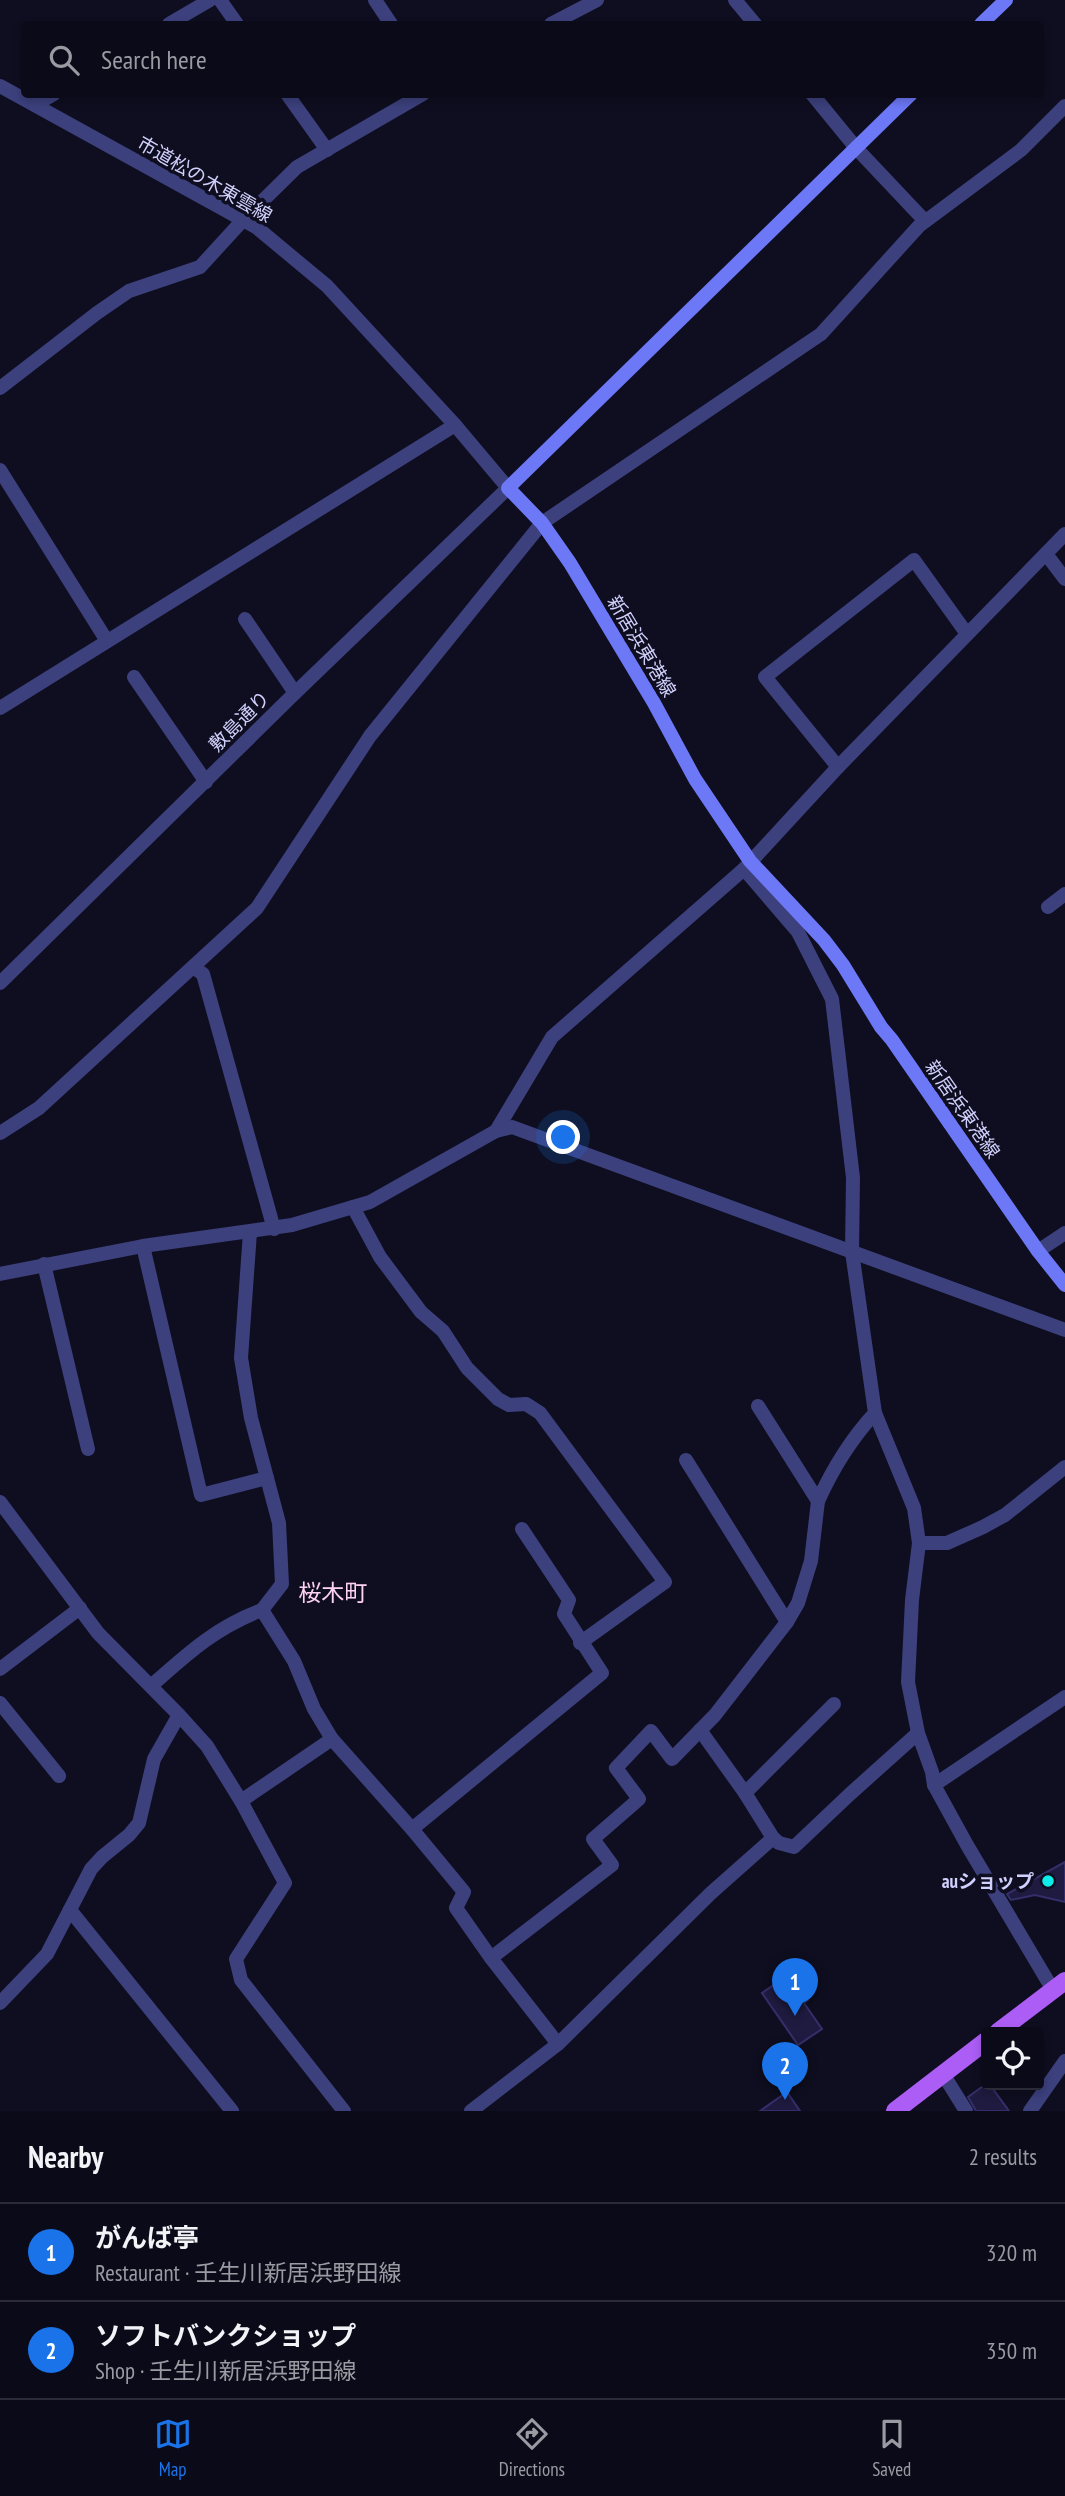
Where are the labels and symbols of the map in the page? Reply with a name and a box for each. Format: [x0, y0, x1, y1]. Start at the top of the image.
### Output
street label: 市道松の木東雲線 [133, 131, 277, 227]
street label: 新居浜東港線 [602, 591, 682, 701]
street label: 敷島通り [204, 686, 274, 756]
street label: 新居浜東港線 [920, 1055, 1006, 1163]
your location [546, 1120, 580, 1154]
district label: 桜木町 [299, 1578, 368, 1607]
place label: auショップ [942, 1869, 1034, 1893]
marker: auショップ [1040, 1873, 1056, 1889]
pin: 1 [772, 1958, 818, 2016]
pin: 2 [762, 2042, 808, 2100]

